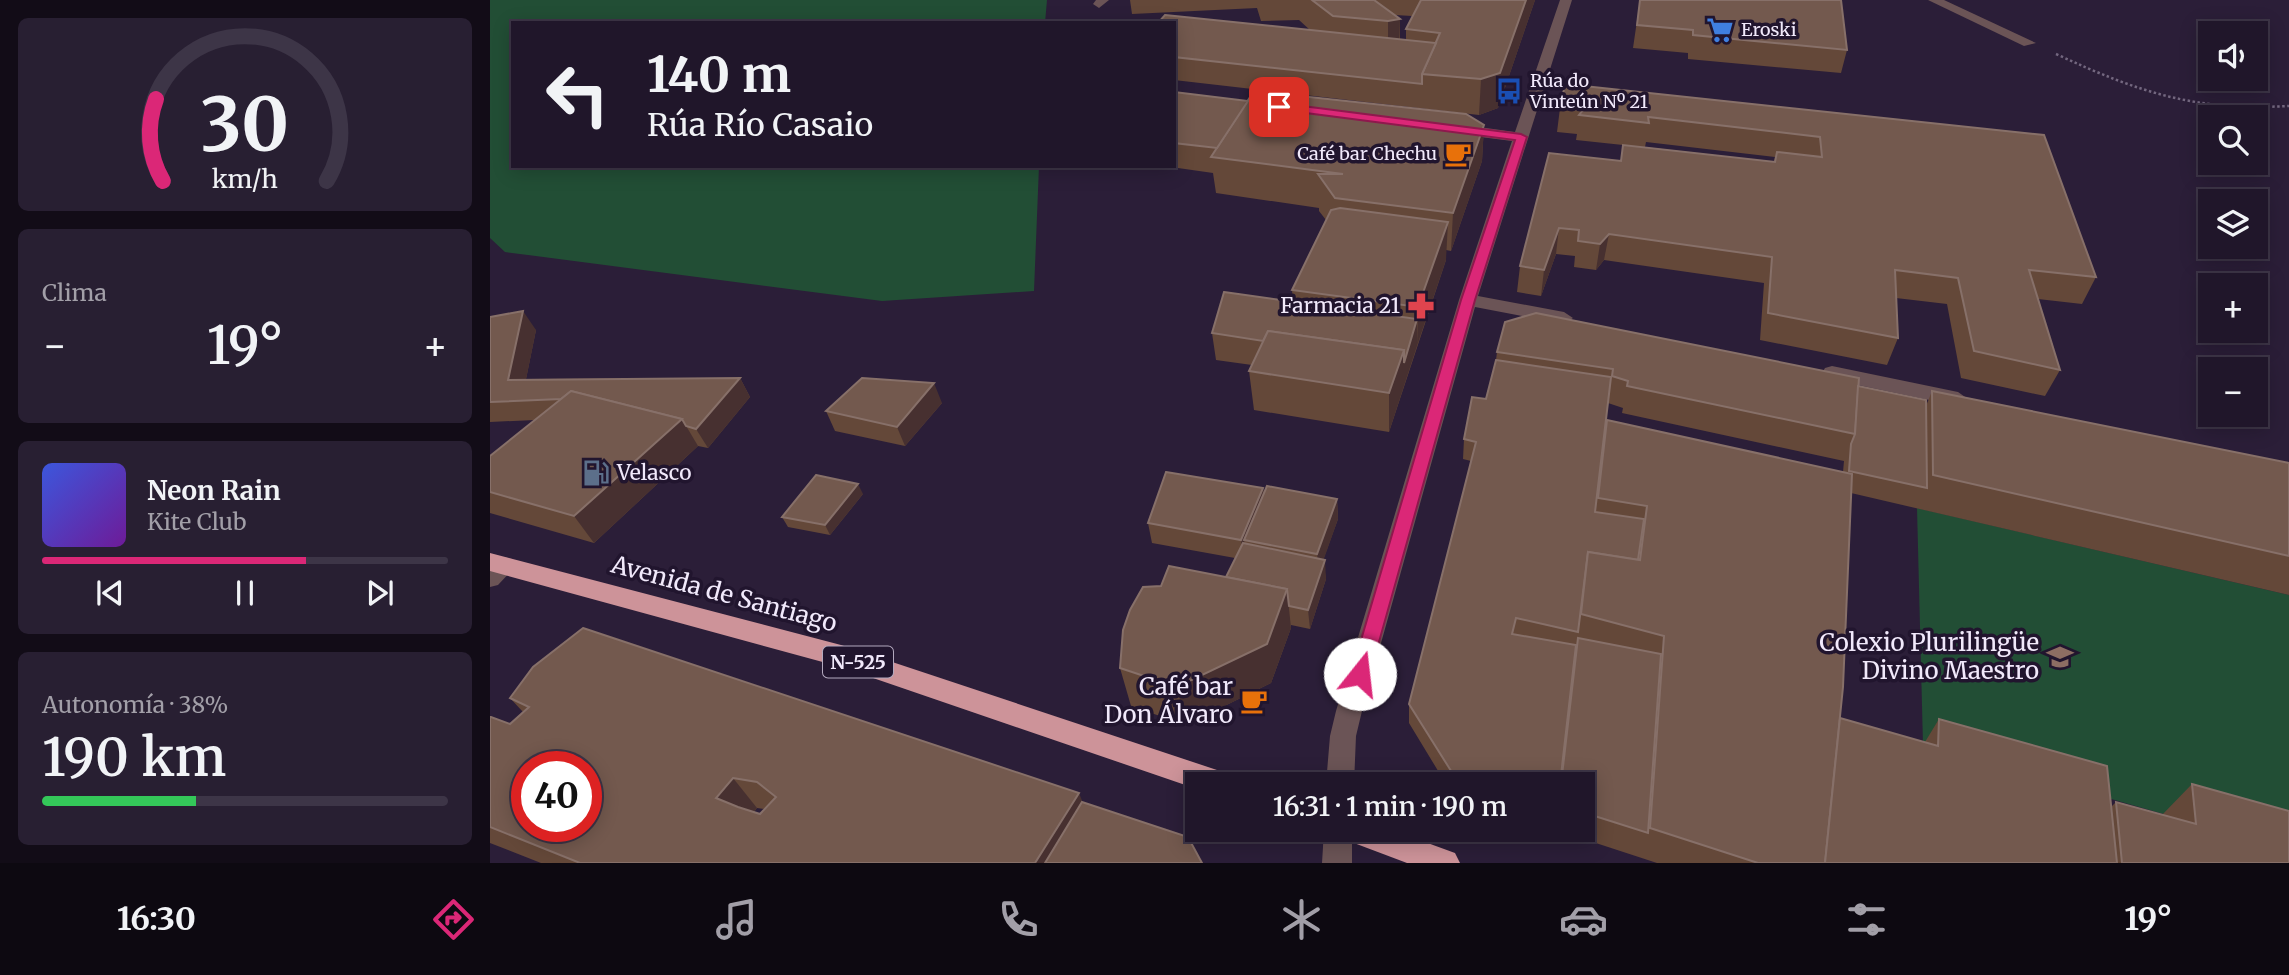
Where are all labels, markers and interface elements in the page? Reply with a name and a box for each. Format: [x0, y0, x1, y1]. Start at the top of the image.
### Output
supermarket icon: Eroski [1705, 15, 1735, 45]
place label: Eroski [1741, 18, 1797, 41]
map controls [2198, 21, 2268, 427]
button: sound [2198, 21, 2268, 91]
text: 140 m [647, 44, 791, 105]
icon: left [532, 49, 623, 140]
place label: Rúa do Vinteún Nº 21 [1529, 69, 1648, 113]
bus stop icon: Rúa do Vinteún Nº 21 [1494, 76, 1524, 106]
pin [1249, 77, 1309, 137]
text: 30 [200, 79, 290, 171]
icon: arrive [1260, 88, 1298, 126]
text: Rúa Río Casaio [647, 105, 873, 145]
button: search [2198, 105, 2268, 175]
cafe icon: Café bar Chechu [1443, 139, 1473, 169]
place label: Café bar Chechu [1297, 142, 1437, 165]
text: km/h [212, 162, 278, 194]
button: layers [2198, 189, 2268, 259]
button: + [2198, 273, 2268, 343]
text: Clima [42, 278, 107, 307]
pharmacy icon: Farmacia 21 [1406, 291, 1436, 321]
place label: Farmacia 21 [1280, 292, 1400, 319]
text: 19° [207, 313, 283, 378]
text: − [42, 322, 67, 369]
text: + [423, 322, 448, 369]
button: − [2198, 357, 2268, 427]
fuel station icon: Velasco [581, 458, 611, 488]
place label: Velasco [616, 459, 692, 486]
text: Neon Rain [147, 474, 281, 507]
text: Kite Club [147, 507, 246, 536]
street label: Avenida de Santiago [607, 548, 840, 639]
icon: previous [91, 574, 129, 612]
icon: pause [226, 574, 264, 612]
icon: next [361, 574, 399, 612]
place label: Colexio Plurilingüe Divino Maestro [1819, 627, 2039, 686]
position arrow [1323, 637, 1397, 711]
school or university icon: Colexio Plurilingüe Divino Maestro [2045, 642, 2075, 672]
road number: N-525 [823, 646, 893, 678]
place label: Café bar Don Álvaro [1104, 671, 1233, 730]
cafe icon: Café bar Don Álvaro [1239, 686, 1269, 716]
text: Autonomía · 38% [42, 690, 228, 719]
text: 190 km [42, 725, 226, 790]
speed limit sign: 40 [511, 751, 602, 842]
text: 16:31 · 1 min · 190 m [1273, 790, 1507, 823]
icon: directions [429, 895, 478, 944]
icon: music [712, 895, 761, 944]
icon: phone [994, 895, 1043, 944]
icon: climate [1277, 895, 1326, 944]
icon: car [1559, 895, 1608, 944]
icon: filters [1842, 895, 1891, 944]
text: 16:30 [117, 899, 196, 939]
text: 19° [2124, 899, 2172, 939]

